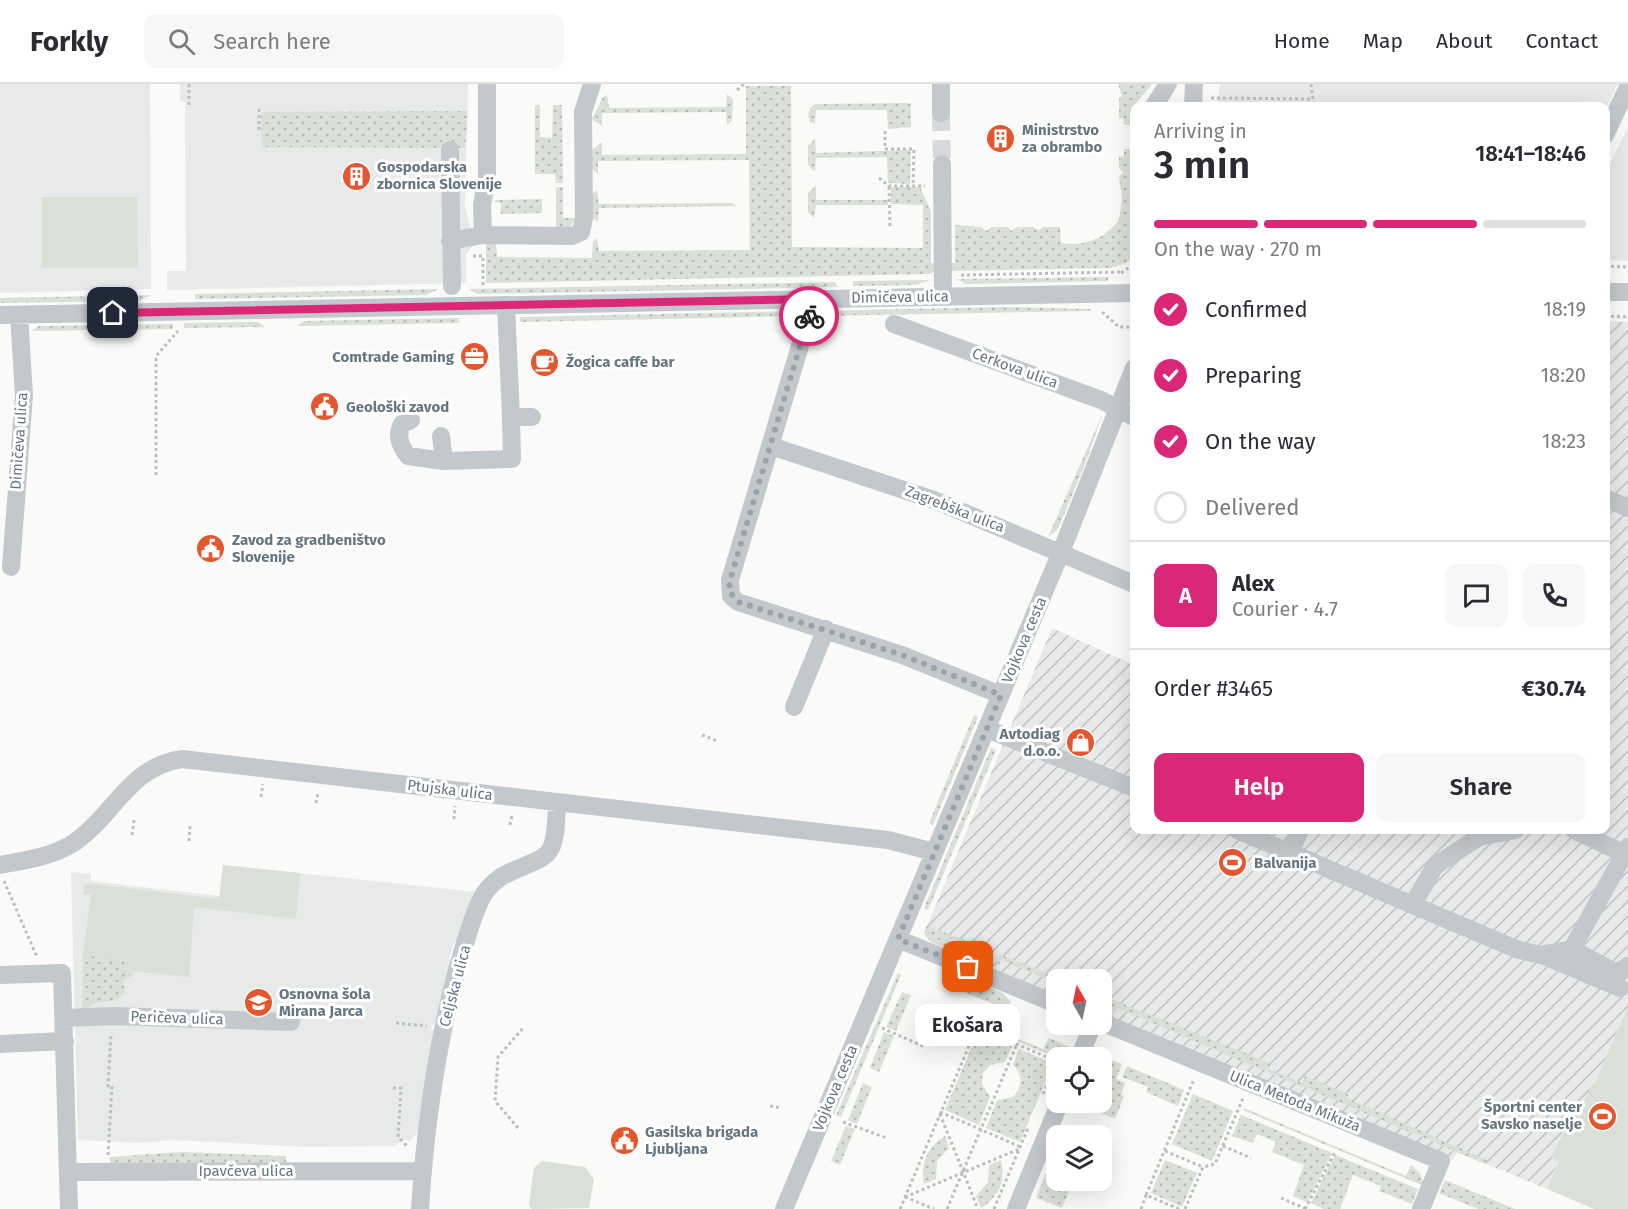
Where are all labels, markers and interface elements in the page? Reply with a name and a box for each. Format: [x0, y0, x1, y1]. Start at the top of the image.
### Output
search box [144, 14, 564, 68]
text: Forkly [30, 25, 108, 58]
icon: search [165, 25, 198, 58]
text: Search here [213, 28, 331, 55]
text: Home [1274, 28, 1330, 54]
text: Map [1363, 28, 1403, 54]
text: About [1436, 28, 1493, 54]
text: Contact [1526, 28, 1598, 54]
text: Arriving in [1154, 119, 1247, 143]
place label: Ministrstvo za obrambo [1022, 121, 1102, 156]
building icon: Ministrstvo za obrambo [985, 123, 1017, 155]
text: 18:41–18:46 [1475, 140, 1586, 167]
text: 3 min [1154, 142, 1250, 188]
place label: Gospodarska zbornica Slovenije [377, 158, 502, 193]
building icon: Gospodarska zbornica Slovenije [340, 160, 372, 192]
text: On the way · 270 m [1154, 237, 1322, 261]
courier [779, 286, 839, 346]
pin [87, 287, 138, 338]
street label: Dimičeva ulica [851, 287, 949, 307]
icon: check [1154, 293, 1187, 326]
icon: home [96, 296, 129, 329]
text: Confirmed [1205, 296, 1308, 323]
text: 18:19 [1543, 297, 1586, 321]
icon: bike [793, 300, 826, 333]
office icon: Comtrade Gaming [459, 341, 491, 373]
street label: Cerkova ulica [970, 344, 1060, 392]
cafe icon: Žogica caffe bar [529, 346, 561, 378]
place label: Comtrade Gaming [332, 348, 455, 366]
place label: Žogica caffe bar [566, 353, 676, 371]
icon: check [1154, 359, 1187, 392]
text: Preparing [1205, 362, 1301, 389]
text: 18:20 [1540, 363, 1586, 387]
public building icon: Geološki zavod [309, 391, 341, 423]
street label: Dimičeva ulica [7, 392, 31, 490]
place label: Geološki zavod [346, 398, 449, 416]
icon: check [1154, 425, 1187, 458]
text: On the way [1205, 428, 1316, 455]
text: 18:23 [1542, 429, 1586, 453]
street label: Zagrebška ulica [903, 482, 1007, 536]
text: Delivered [1205, 494, 1300, 521]
place label: Zavod za gradbeništvo Slovenije [232, 531, 386, 566]
public building icon: Zavod za gradbeništvo Slovenije [195, 533, 227, 565]
button: chat [1445, 564, 1508, 627]
button: phone [1523, 564, 1586, 627]
text: Alex [1232, 570, 1275, 597]
text: A [1179, 582, 1192, 609]
street label: Vojkova cesta [998, 594, 1050, 686]
text: Courier · 4.7 [1232, 597, 1338, 621]
text: Order #3465 [1154, 675, 1273, 702]
text: €30.74 [1522, 675, 1586, 702]
place label: Avtodiag d.o.o. [999, 725, 1061, 760]
shop icon: Avtodiag d.o.o. [1065, 727, 1097, 759]
button: Help [1154, 753, 1364, 822]
button: Share [1376, 753, 1586, 822]
street label: Ptujska ulica [406, 776, 494, 804]
sports icon: Balvanija [1217, 847, 1249, 879]
place label: Balvanija [1254, 854, 1317, 872]
pin [942, 941, 993, 992]
street label: Celjska ulica [435, 943, 475, 1029]
icon: bag [951, 950, 984, 983]
north arrow [1046, 969, 1112, 1035]
map controls [1046, 969, 1112, 1191]
place label: Osnovna šola Mirana Jarca [279, 985, 371, 1020]
school or university icon: Osnovna šola Mirana Jarca [242, 987, 274, 1019]
callout: Ekošara [916, 1003, 1020, 1045]
street label: Peričeva ulica [130, 1007, 224, 1029]
text: Ekošara [932, 1013, 1003, 1037]
street label: Vojkova cesta [809, 1042, 861, 1134]
button: locate [1046, 1047, 1112, 1113]
street label: Ulica Metoda Mikuža [1227, 1067, 1363, 1135]
place label: Športni center Savsko naselje [1481, 1098, 1583, 1133]
sports icon: Športni center Savsko naselje [1587, 1100, 1619, 1132]
place label: Gasilska brigada Ljubljana [645, 1123, 758, 1158]
public building icon: Gasilska brigada Ljubljana [608, 1125, 640, 1157]
button: layers [1046, 1125, 1112, 1191]
street label: Ipavčeva ulica [198, 1162, 294, 1180]

